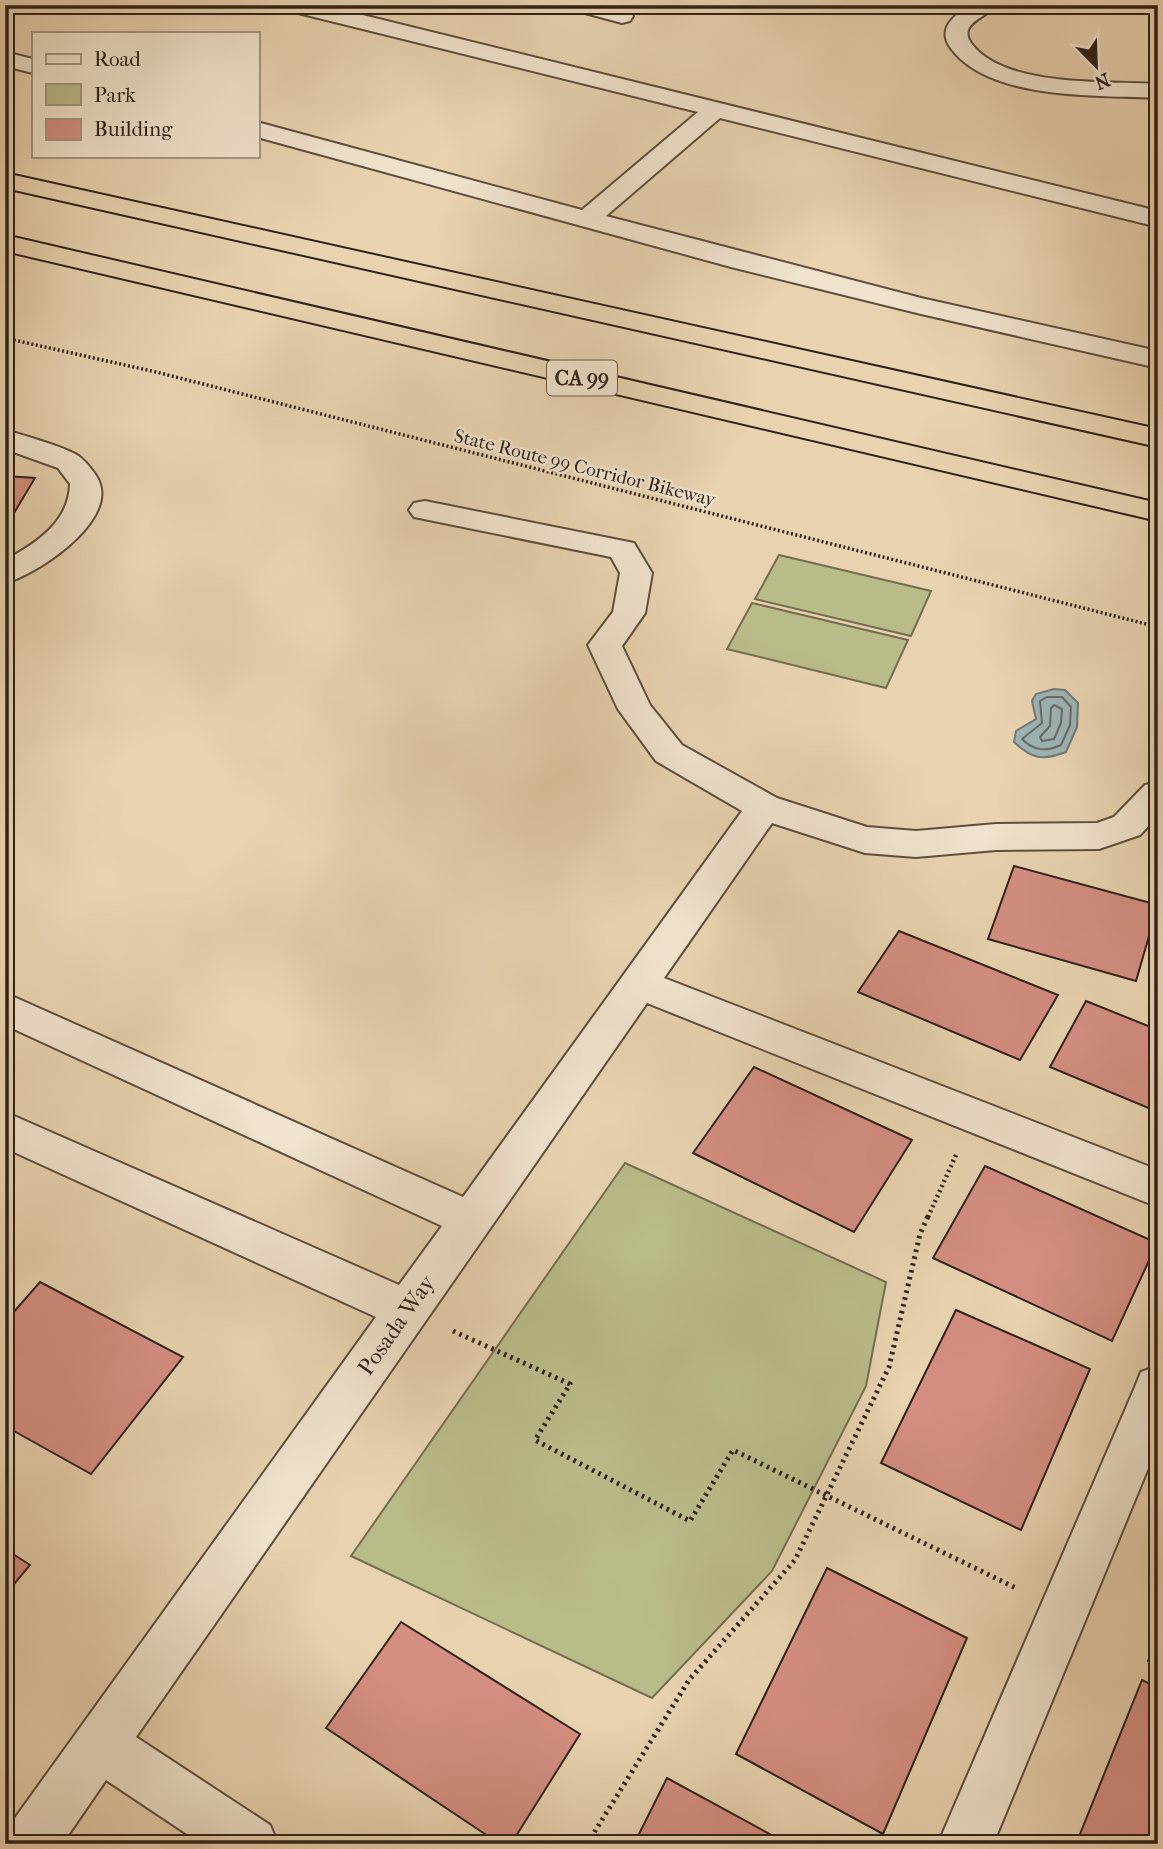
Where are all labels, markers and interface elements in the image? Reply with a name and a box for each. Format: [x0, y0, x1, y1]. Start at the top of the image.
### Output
legend [32, 32, 259, 158]
north arrow [1062, 32, 1132, 102]
text: Road [94, 47, 141, 71]
text: N [1091, 68, 1113, 94]
text: Park [94, 83, 136, 107]
text: Building [94, 117, 173, 141]
road number: CA 99 [547, 360, 617, 396]
street label: State Route 99 Corridor Bikeway [452, 425, 719, 511]
street label: Posada Way [352, 1270, 441, 1380]

